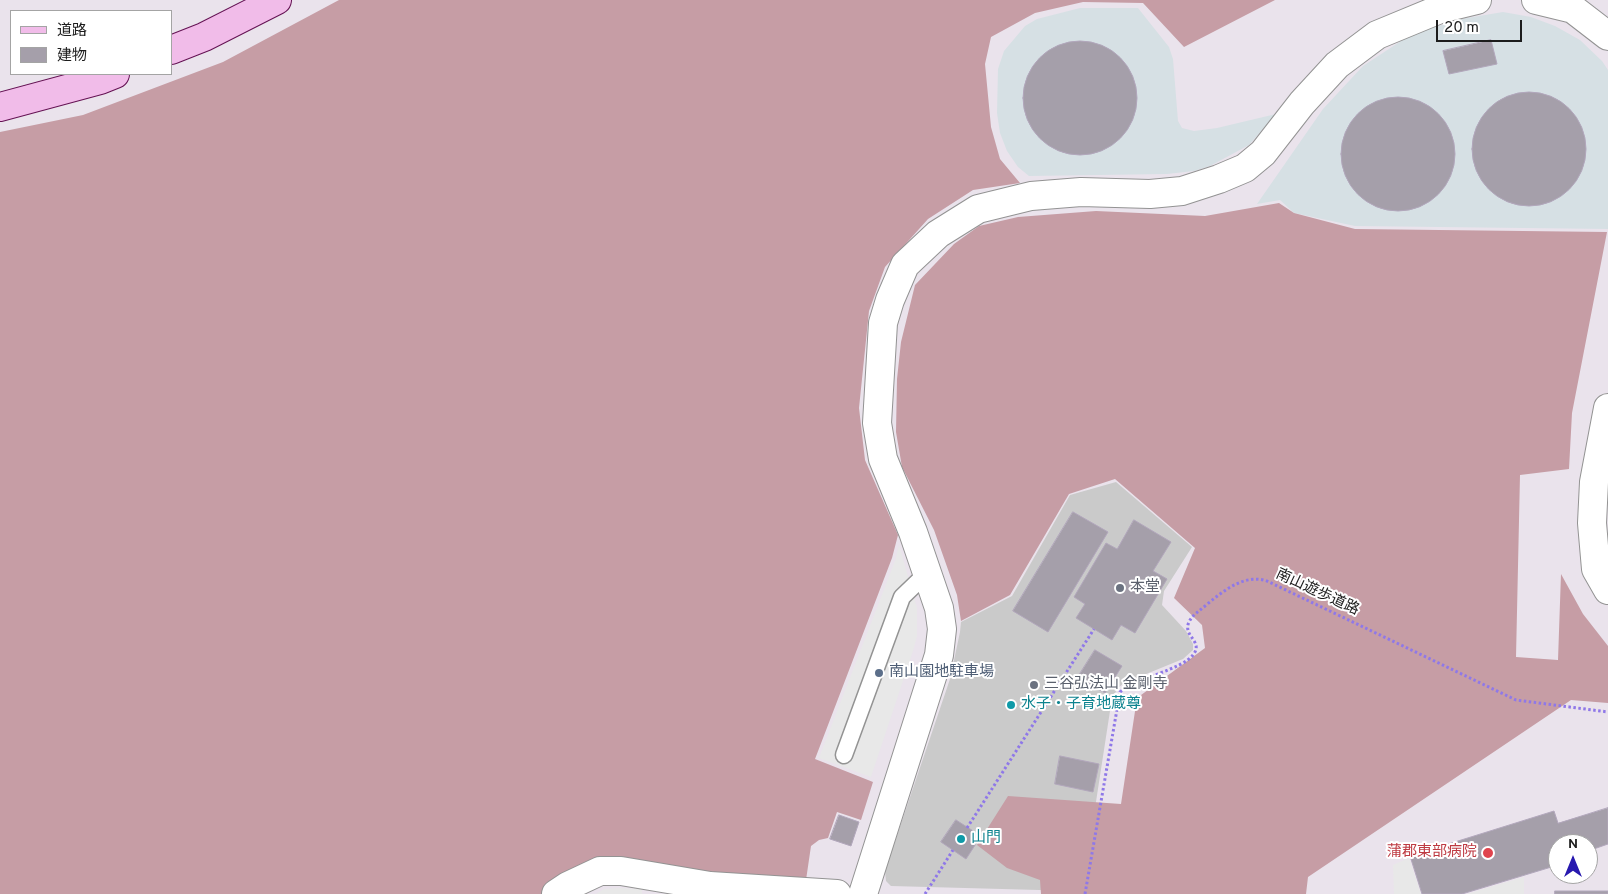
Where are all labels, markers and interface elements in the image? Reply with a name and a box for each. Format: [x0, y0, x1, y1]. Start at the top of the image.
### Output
legend [10, 10, 172, 75]
scale bar [1438, 10, 1524, 42]
text: 20 m [1444, 19, 1479, 38]
text: 道路 [57, 22, 87, 41]
text: 建物 [57, 47, 87, 66]
street label: 南山遊歩道路 [1272, 566, 1362, 620]
place label: 本堂 [1130, 579, 1160, 597]
marker: 本堂 [1114, 582, 1126, 594]
place label: 南山園地駐車場 [889, 664, 994, 682]
marker: 南山園地駐車場 [873, 667, 885, 679]
place label: 三谷弘法山 金剛寺 [1044, 676, 1168, 694]
marker: 三谷弘法山 金剛寺 [1028, 679, 1040, 691]
place label: 水子・子育地蔵尊 [1021, 696, 1141, 714]
marker: 水子・子育地蔵尊 [1005, 699, 1017, 711]
place label: 山門 [971, 830, 1001, 848]
marker: 山門 [955, 833, 967, 845]
north arrow [1548, 834, 1598, 884]
text: N [1568, 836, 1578, 853]
place label: 蒲郡東部病院 [1387, 844, 1477, 862]
marker: 蒲郡東部病院 [1481, 846, 1495, 860]

